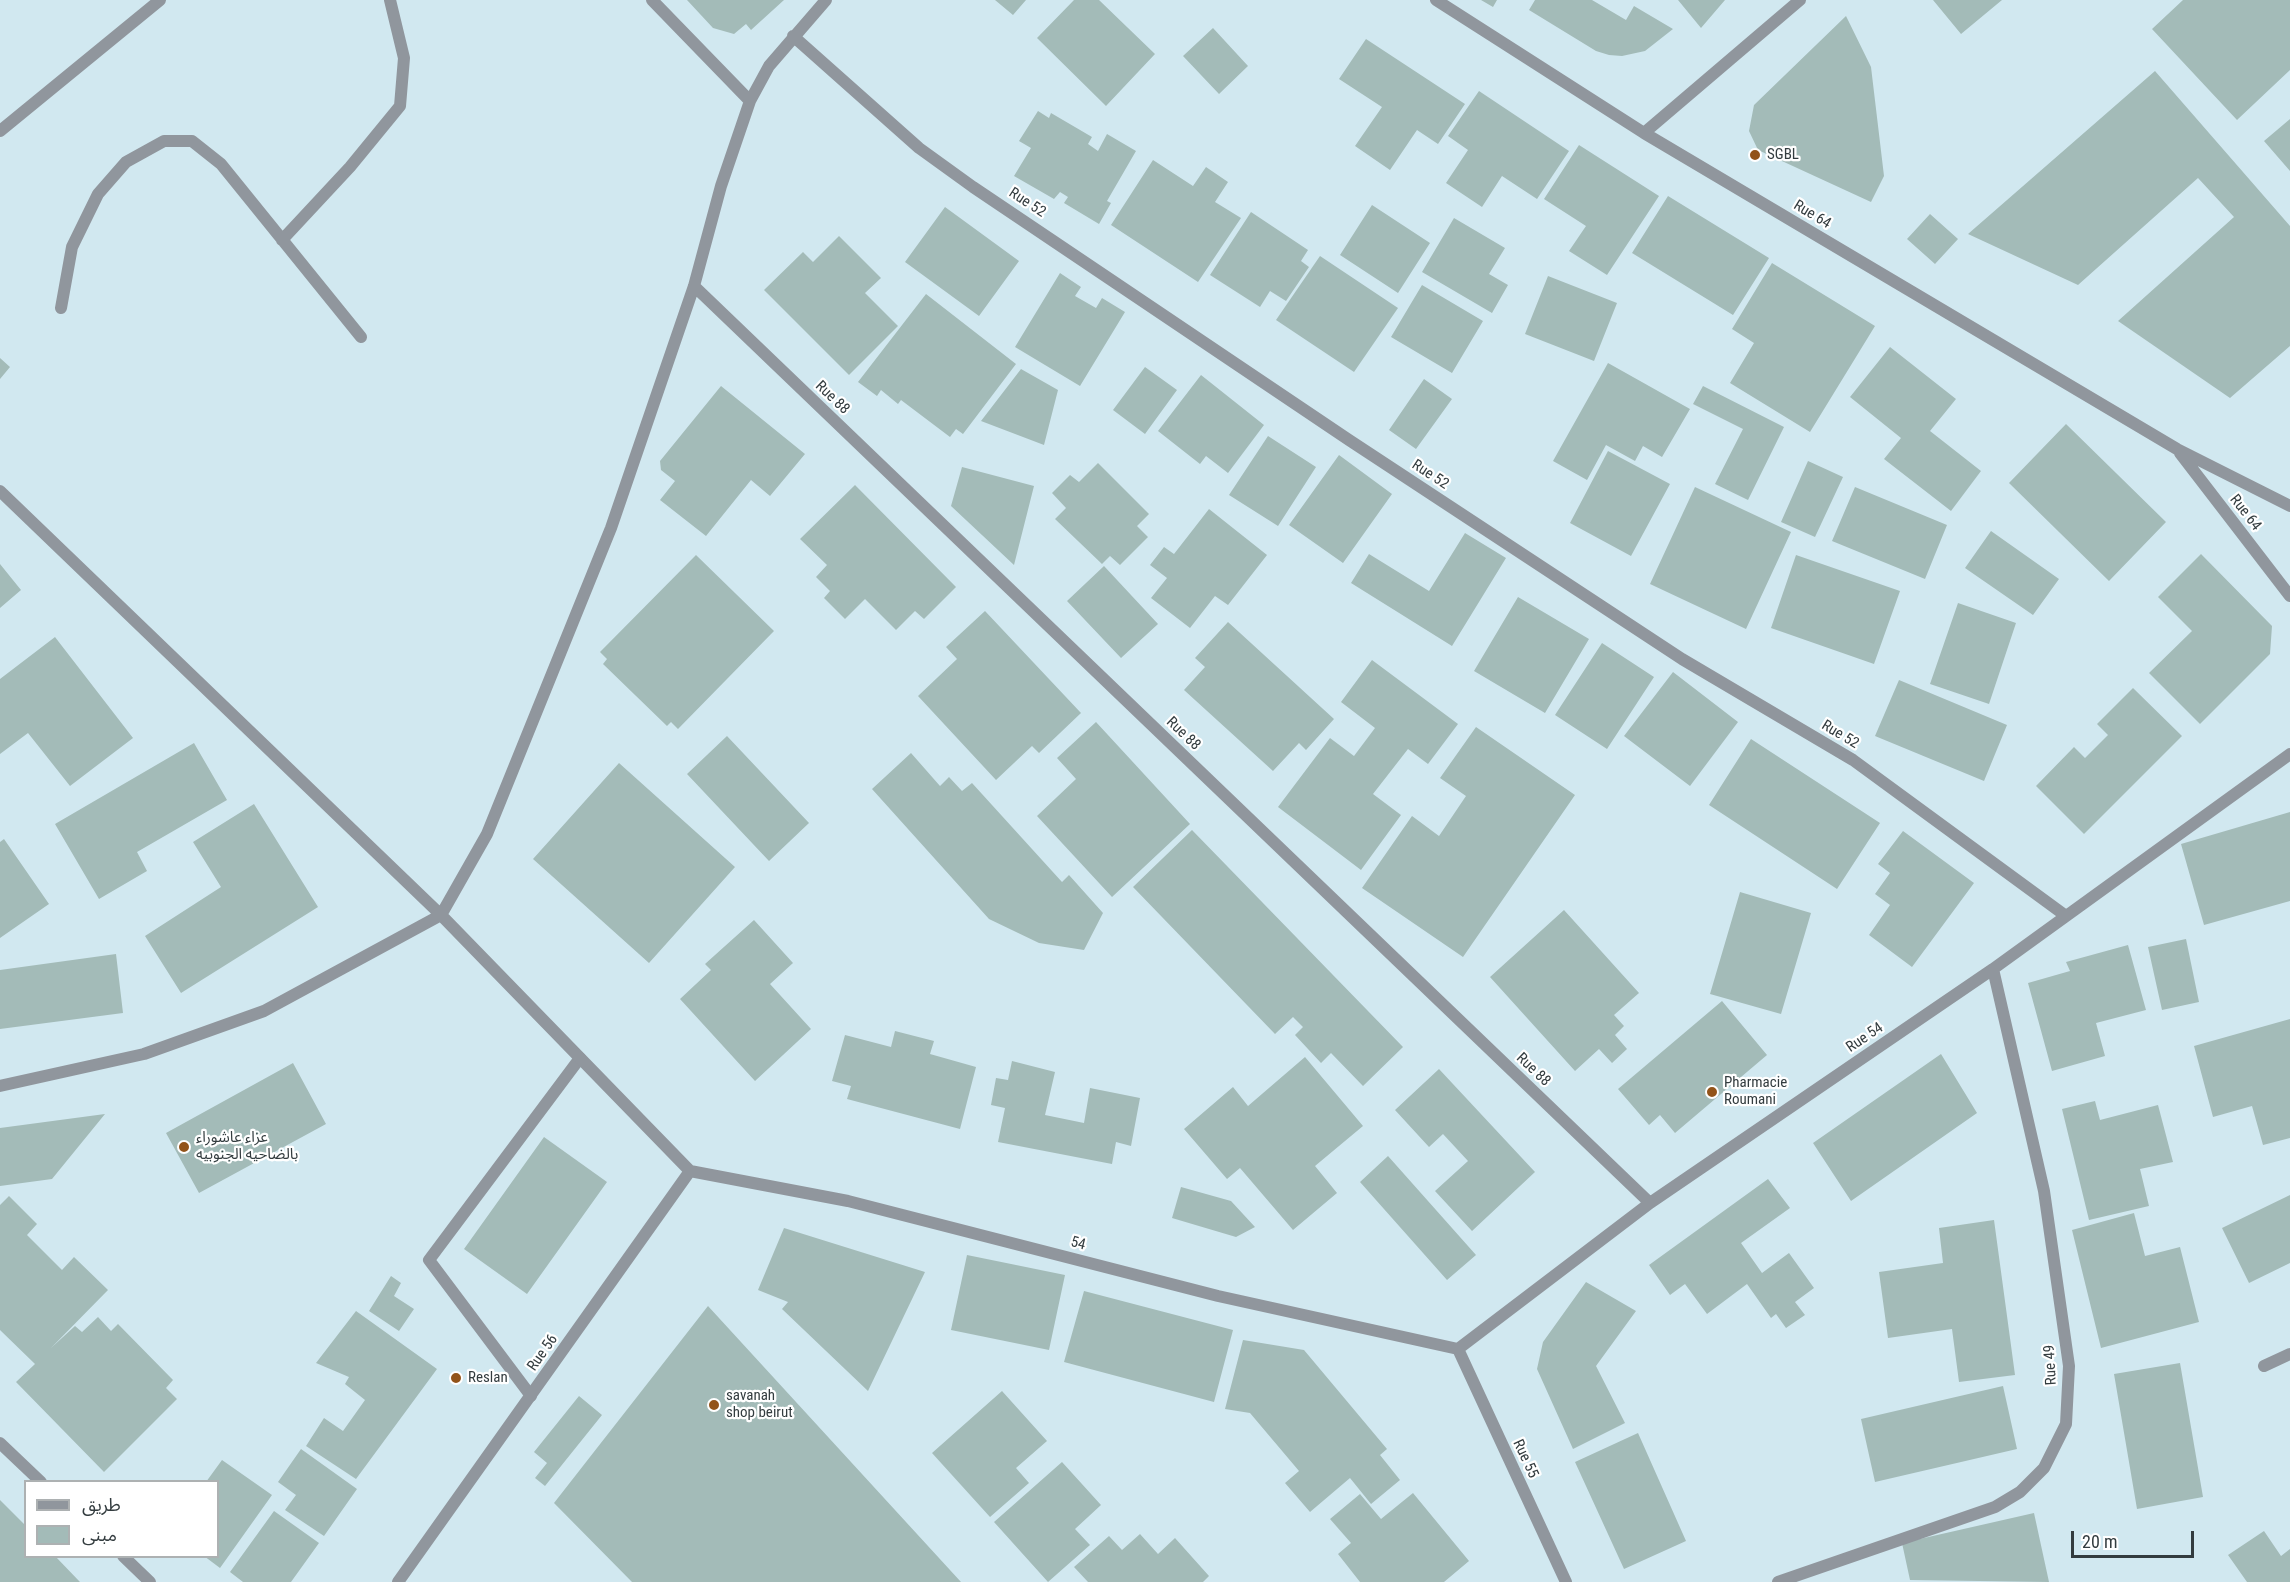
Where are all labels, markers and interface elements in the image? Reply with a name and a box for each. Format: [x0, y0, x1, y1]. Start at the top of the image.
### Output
place label: SGBL [1767, 146, 1799, 164]
marker: SGBL [1748, 148, 1762, 162]
street label: Rue 52 [1005, 184, 1049, 222]
street label: Rue 64 [1790, 197, 1834, 233]
street label: Rue 88 [811, 377, 853, 419]
street label: Rue 52 [1408, 456, 1452, 494]
street label: Rue 64 [2225, 492, 2265, 534]
street label: Rue 88 [1162, 713, 1204, 755]
street label: Rue 52 [1818, 717, 1862, 753]
street label: Rue 54 [1843, 1019, 1887, 1057]
street label: Rue 88 [1512, 1049, 1554, 1091]
place label: Pharmacie Roumani [1724, 1074, 1787, 1109]
marker: Pharmacie Roumani [1705, 1085, 1719, 1099]
place label: عزاء عاشوراء بالضاحيه الجنوبيه [196, 1129, 298, 1164]
marker: عزاء عاشوراء بالضاحيه الجنوبيه [177, 1140, 191, 1154]
street label: 54 [1069, 1233, 1087, 1255]
street label: Rue 56 [524, 1331, 562, 1375]
street label: Rue 49 [2041, 1344, 2061, 1386]
place label: Reslan [468, 1369, 508, 1387]
marker: Reslan [449, 1371, 463, 1385]
place label: savanah shop beirut [726, 1387, 793, 1422]
marker: savanah shop beirut [707, 1398, 721, 1412]
street label: Rue 55 [1508, 1437, 1542, 1481]
legend [24, 1480, 219, 1558]
text: طريق [82, 1494, 121, 1515]
scale bar [2074, 1519, 2197, 1557]
text: مبنى [82, 1524, 117, 1545]
text: 20 m [2082, 1531, 2117, 1552]

